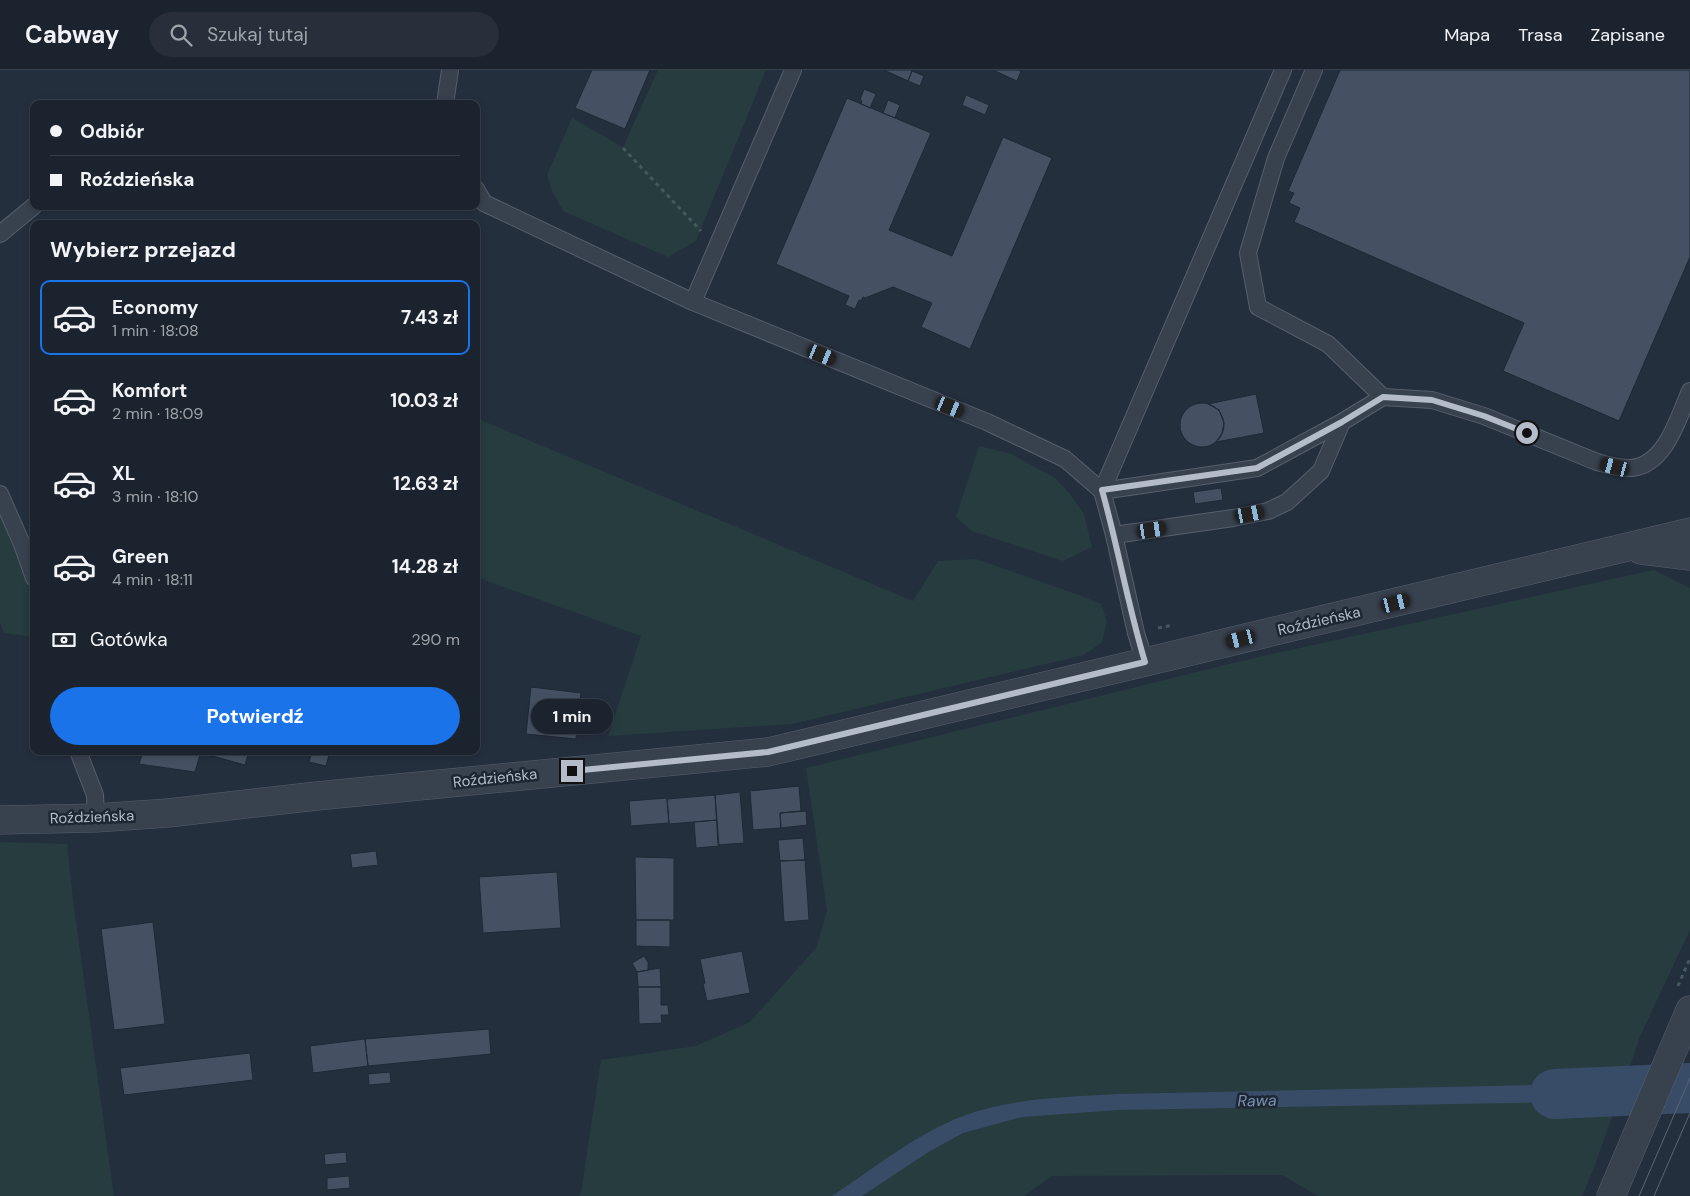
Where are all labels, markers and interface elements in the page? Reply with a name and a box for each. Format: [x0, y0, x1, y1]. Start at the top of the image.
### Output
search box [149, 12, 499, 57]
text: Cabway [25, 19, 119, 50]
icon: search [167, 21, 195, 49]
text: Szukaj tutaj [207, 22, 308, 47]
text: Mapa [1444, 23, 1490, 47]
text: Trasa [1518, 23, 1562, 47]
text: Zapisane [1590, 23, 1665, 47]
text: Odbiór [80, 119, 144, 144]
text: Roździeńska [80, 167, 194, 192]
text: Wybierz przejazd [50, 235, 236, 264]
icon: car [52, 295, 97, 340]
text: Economy [112, 295, 199, 320]
text: 7.43 zł [401, 305, 458, 330]
text: 1 min · 18:08 [112, 320, 199, 341]
car [805, 342, 838, 368]
icon: car [52, 378, 97, 423]
text: Komfort [112, 378, 187, 403]
text: 10.03 zł [390, 388, 458, 413]
car [933, 394, 966, 420]
text: 2 min · 18:09 [112, 403, 203, 424]
route start [1516, 422, 1538, 444]
car [1598, 456, 1631, 478]
icon: car [52, 461, 97, 506]
text: XL [112, 461, 135, 486]
text: 12.63 zł [393, 471, 458, 496]
text: 3 min · 18:10 [112, 486, 199, 507]
car [1233, 504, 1266, 524]
car [1136, 520, 1167, 540]
icon: car [52, 544, 97, 589]
text: Green [112, 544, 169, 569]
text: 14.28 zł [392, 554, 458, 579]
text: 4 min · 18:11 [112, 569, 193, 590]
car [1379, 592, 1412, 614]
street label: Roździeńska [1276, 602, 1362, 640]
icon: cash [50, 626, 78, 654]
text: Gotówka [90, 627, 168, 652]
car [1224, 628, 1257, 650]
text: 290 m [411, 629, 460, 650]
button: Potwierdź [50, 687, 460, 745]
callout: 1 min [531, 698, 613, 734]
text: 1 min [553, 706, 591, 727]
route end [561, 760, 583, 782]
street label: Roździeńska [452, 764, 538, 792]
street label: Roździeńska [49, 806, 135, 828]
water label: Rawa [1237, 1090, 1277, 1111]

